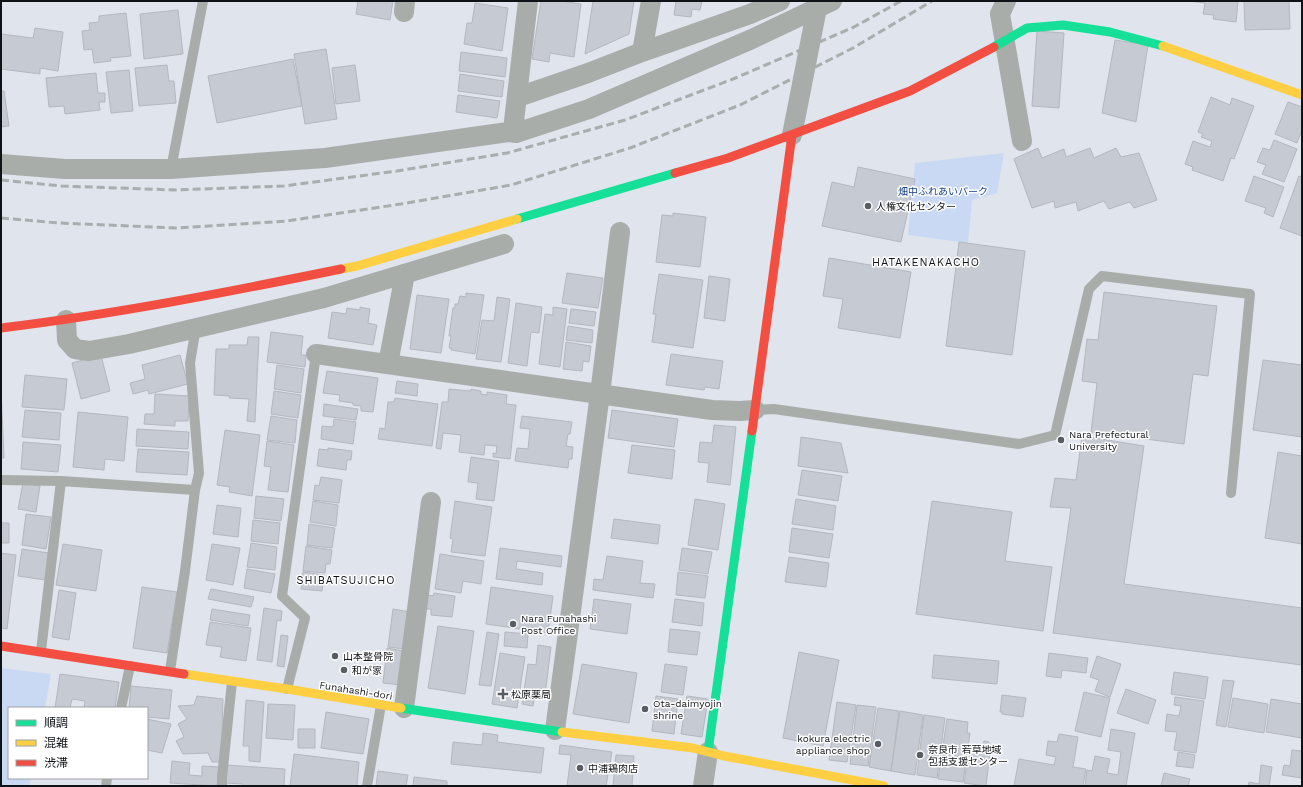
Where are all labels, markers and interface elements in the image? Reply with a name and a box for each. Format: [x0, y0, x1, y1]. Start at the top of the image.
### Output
park label: 畑中ふれあいパーク [898, 186, 988, 197]
marker: 人権文化センター [863, 201, 873, 211]
place label: 人権文化センター [876, 201, 956, 212]
district label: HATAKENAKACHO [872, 256, 980, 269]
place label: Nara Prefectural University [1069, 429, 1149, 452]
marker: Nara Prefectural University [1056, 435, 1066, 445]
district label: SHIBATSUJICHO [296, 574, 396, 587]
place label: Nara Funahashi Post Office [521, 613, 596, 636]
marker: Nara Funahashi Post Office [508, 619, 518, 629]
marker: 山本整骨院 [330, 651, 340, 661]
place label: 山本整骨院 [343, 651, 393, 662]
marker: 和が家 [339, 665, 349, 675]
place label: 和が家 [352, 665, 382, 676]
street label: Funahashi-dori [319, 679, 393, 702]
marker: 松原薬局 [498, 689, 508, 699]
place label: 松原薬局 [511, 689, 551, 700]
place label: Ota-daimyojin shrine [653, 698, 722, 721]
marker: Ota-daimyojin shrine [640, 704, 650, 714]
legend [8, 707, 148, 779]
text: 順調 [44, 716, 68, 730]
place label: kokura electric appliance shop [796, 733, 870, 756]
text: 混雑 [44, 736, 68, 750]
marker: kokura electric appliance shop [873, 739, 883, 749]
place label: 奈良市 若草地域 包括支援センター [928, 744, 1008, 767]
marker: 奈良市 若草地域 包括支援センター [915, 750, 925, 760]
text: 渋滞 [44, 756, 68, 770]
marker: 中浦鶏肉店 [575, 763, 585, 773]
place label: 中浦鶏肉店 [588, 763, 638, 774]

